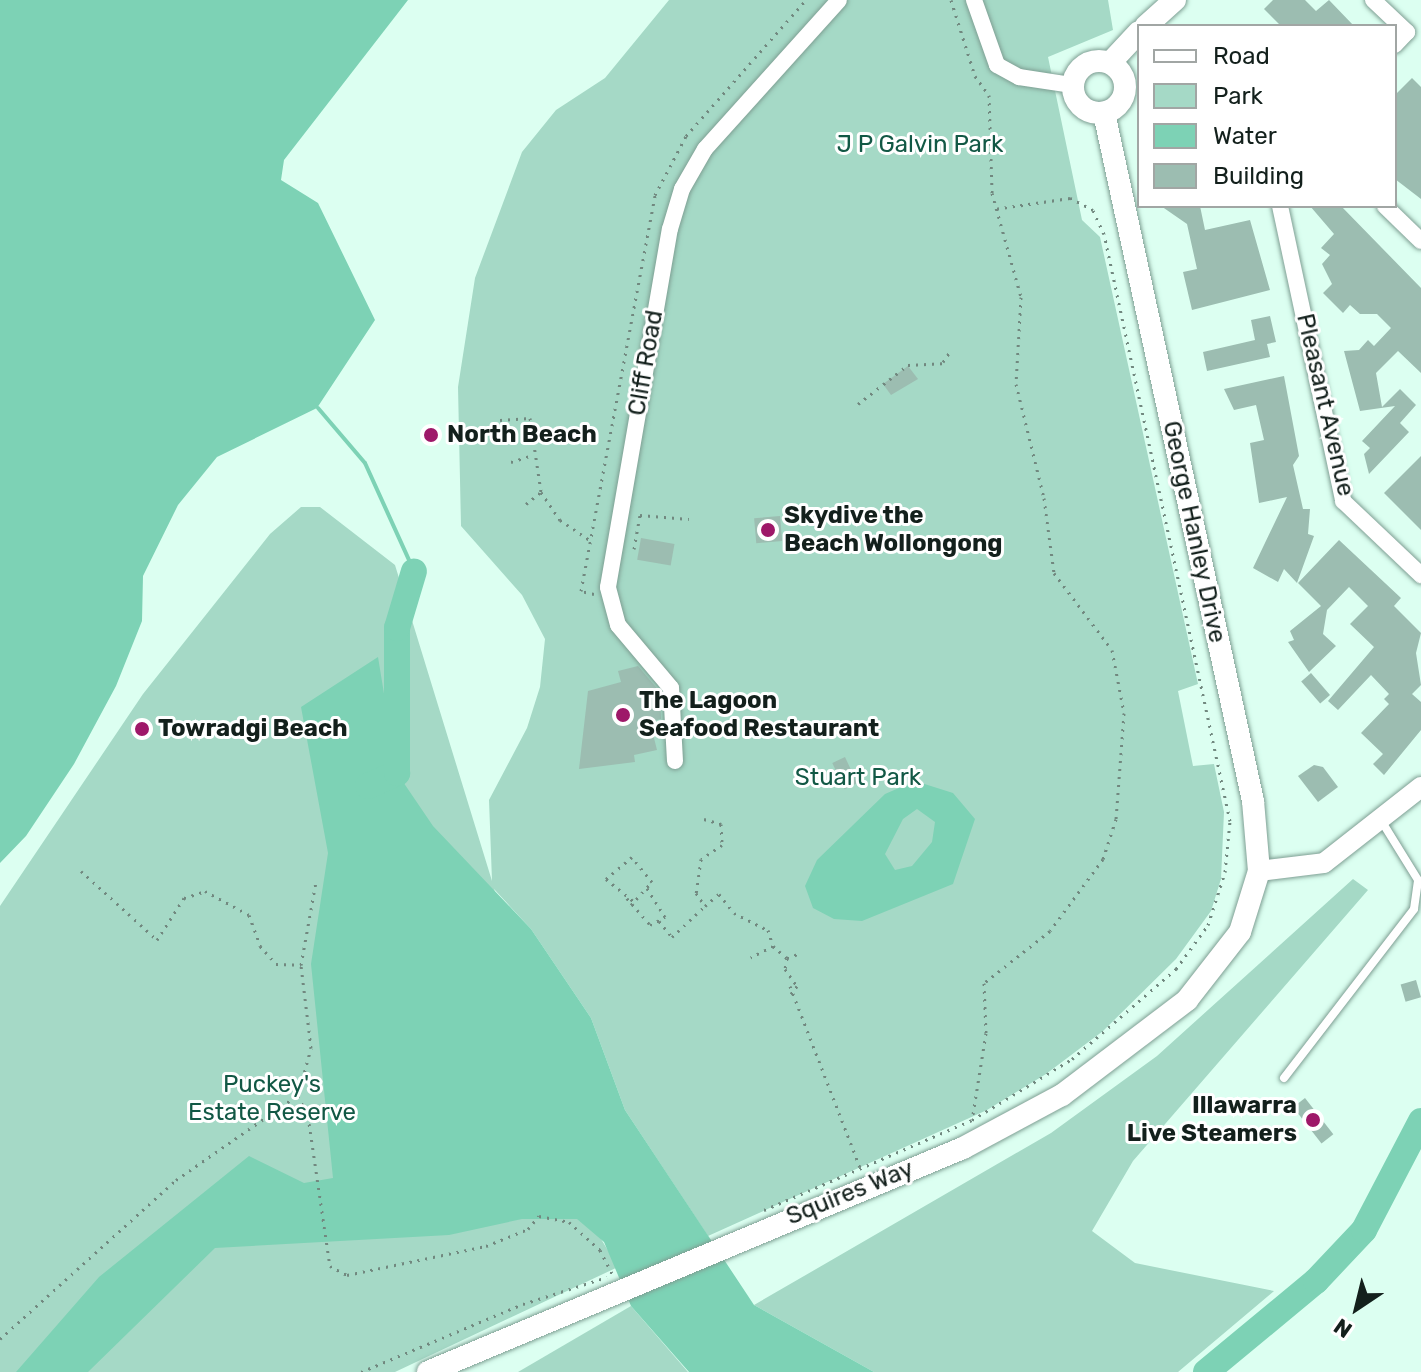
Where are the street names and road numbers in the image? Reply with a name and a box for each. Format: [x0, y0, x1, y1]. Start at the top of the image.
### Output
street label: Cliff Road [623, 308, 669, 418]
street label: Pleasant Avenue [1290, 311, 1360, 499]
street label: George Hanley Drive [1156, 418, 1232, 646]
street label: Squires Way [782, 1154, 918, 1232]

